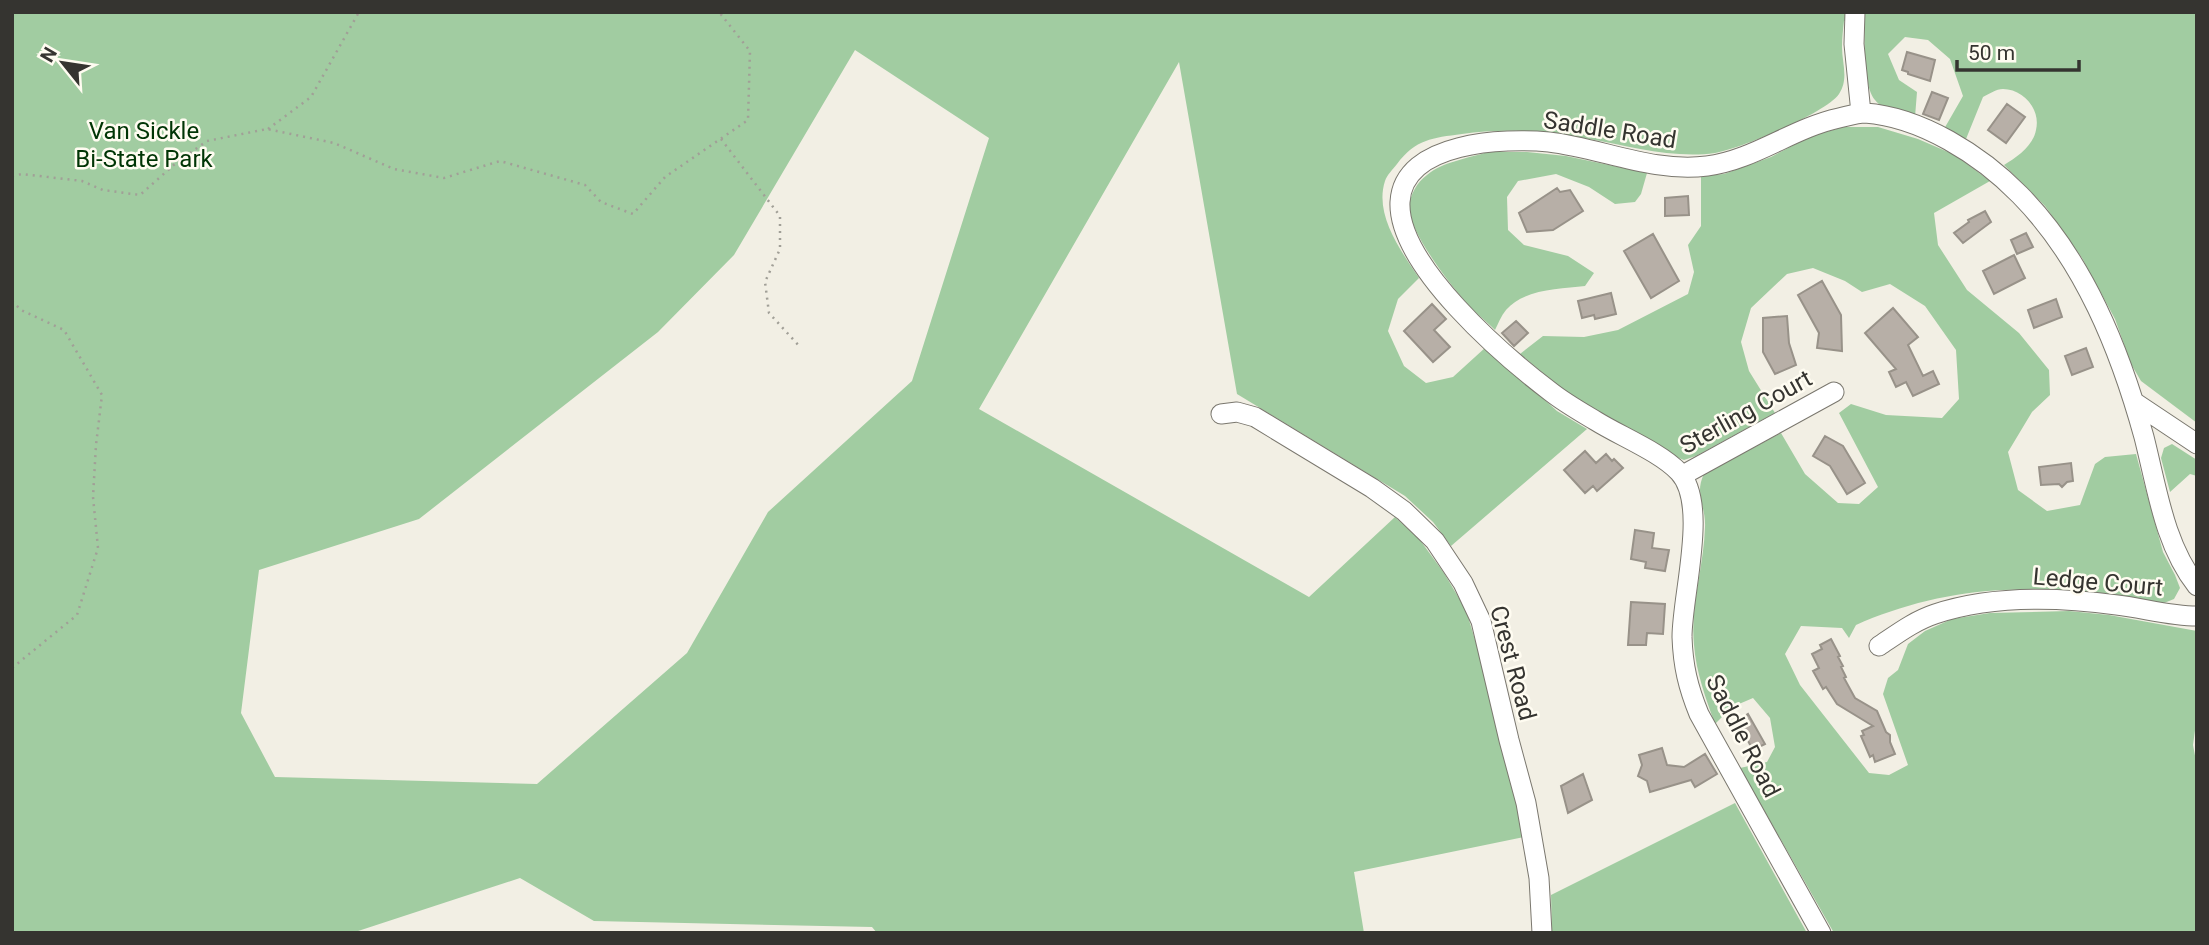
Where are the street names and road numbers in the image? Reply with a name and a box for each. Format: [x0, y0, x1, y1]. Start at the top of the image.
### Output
street label: Saddle Road [1542, 106, 1678, 154]
street label: Sterling Court [1675, 364, 1817, 460]
street label: Ledge Court [2032, 562, 2164, 602]
street label: Crest Road [1484, 603, 1542, 723]
street label: Saddle Road [1700, 670, 1786, 802]

